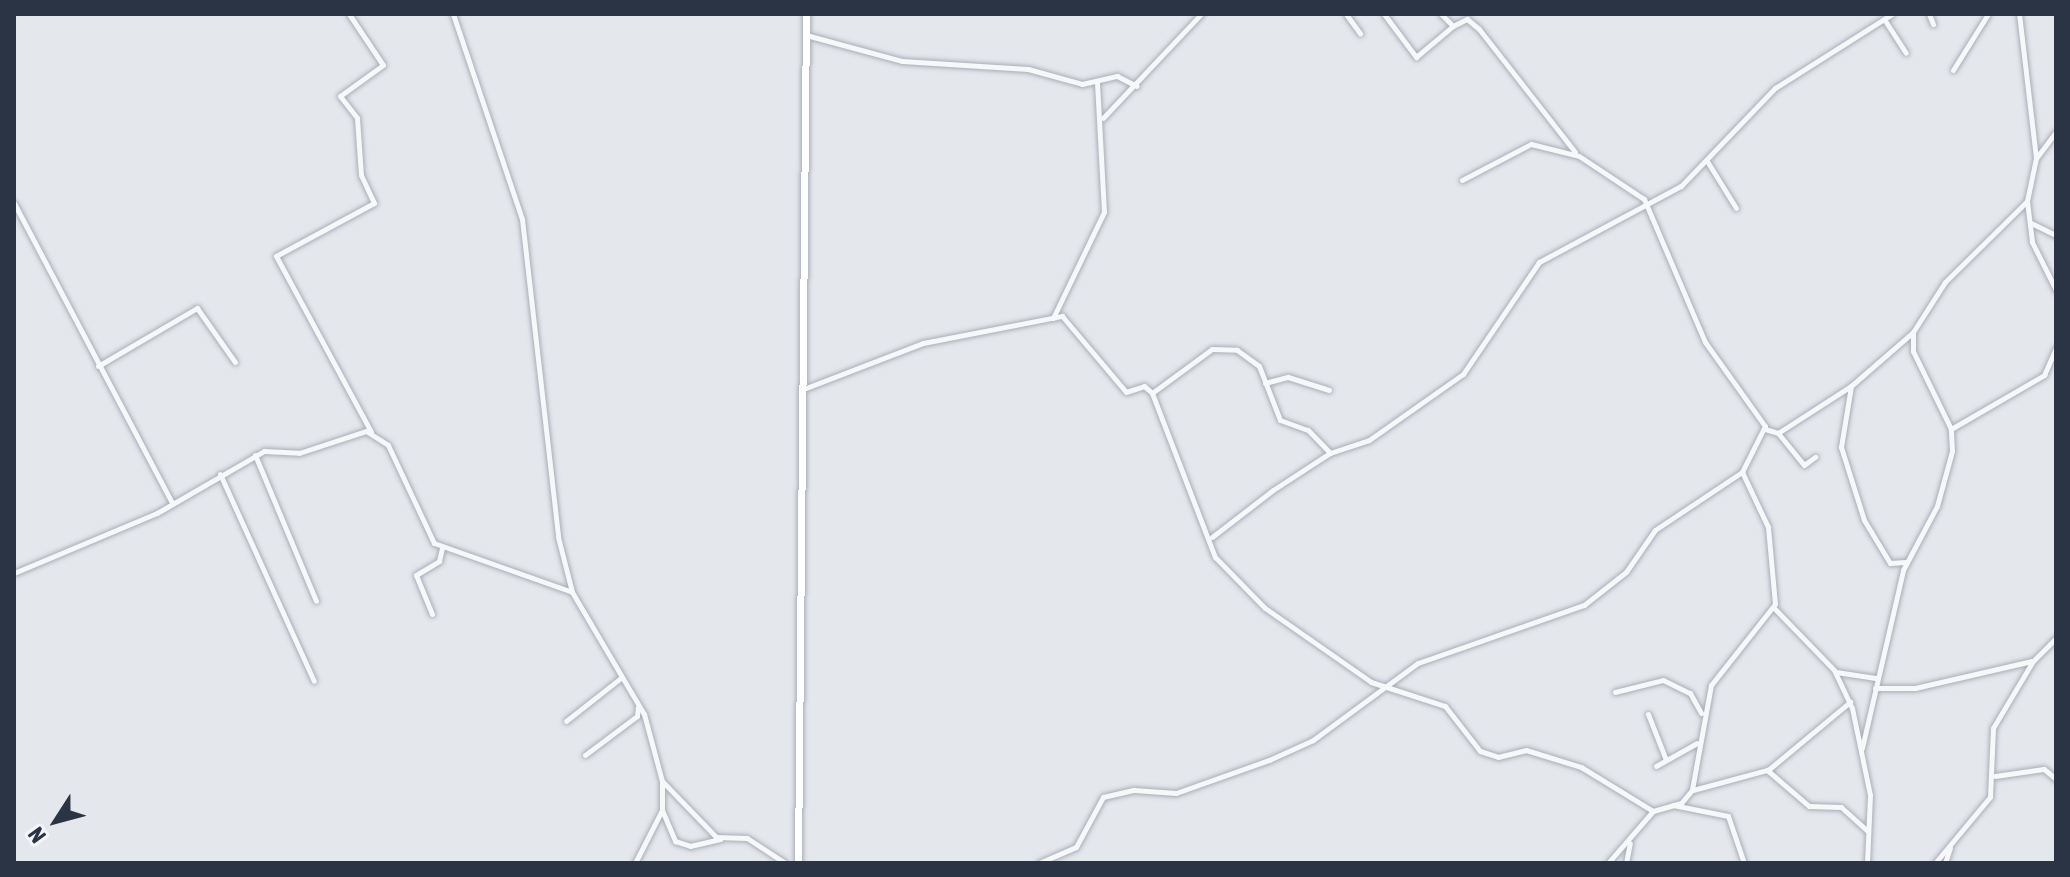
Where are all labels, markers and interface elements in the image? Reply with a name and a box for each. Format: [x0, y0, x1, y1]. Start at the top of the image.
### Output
north arrow [16, 781, 96, 861]
text: N [22, 822, 51, 848]

